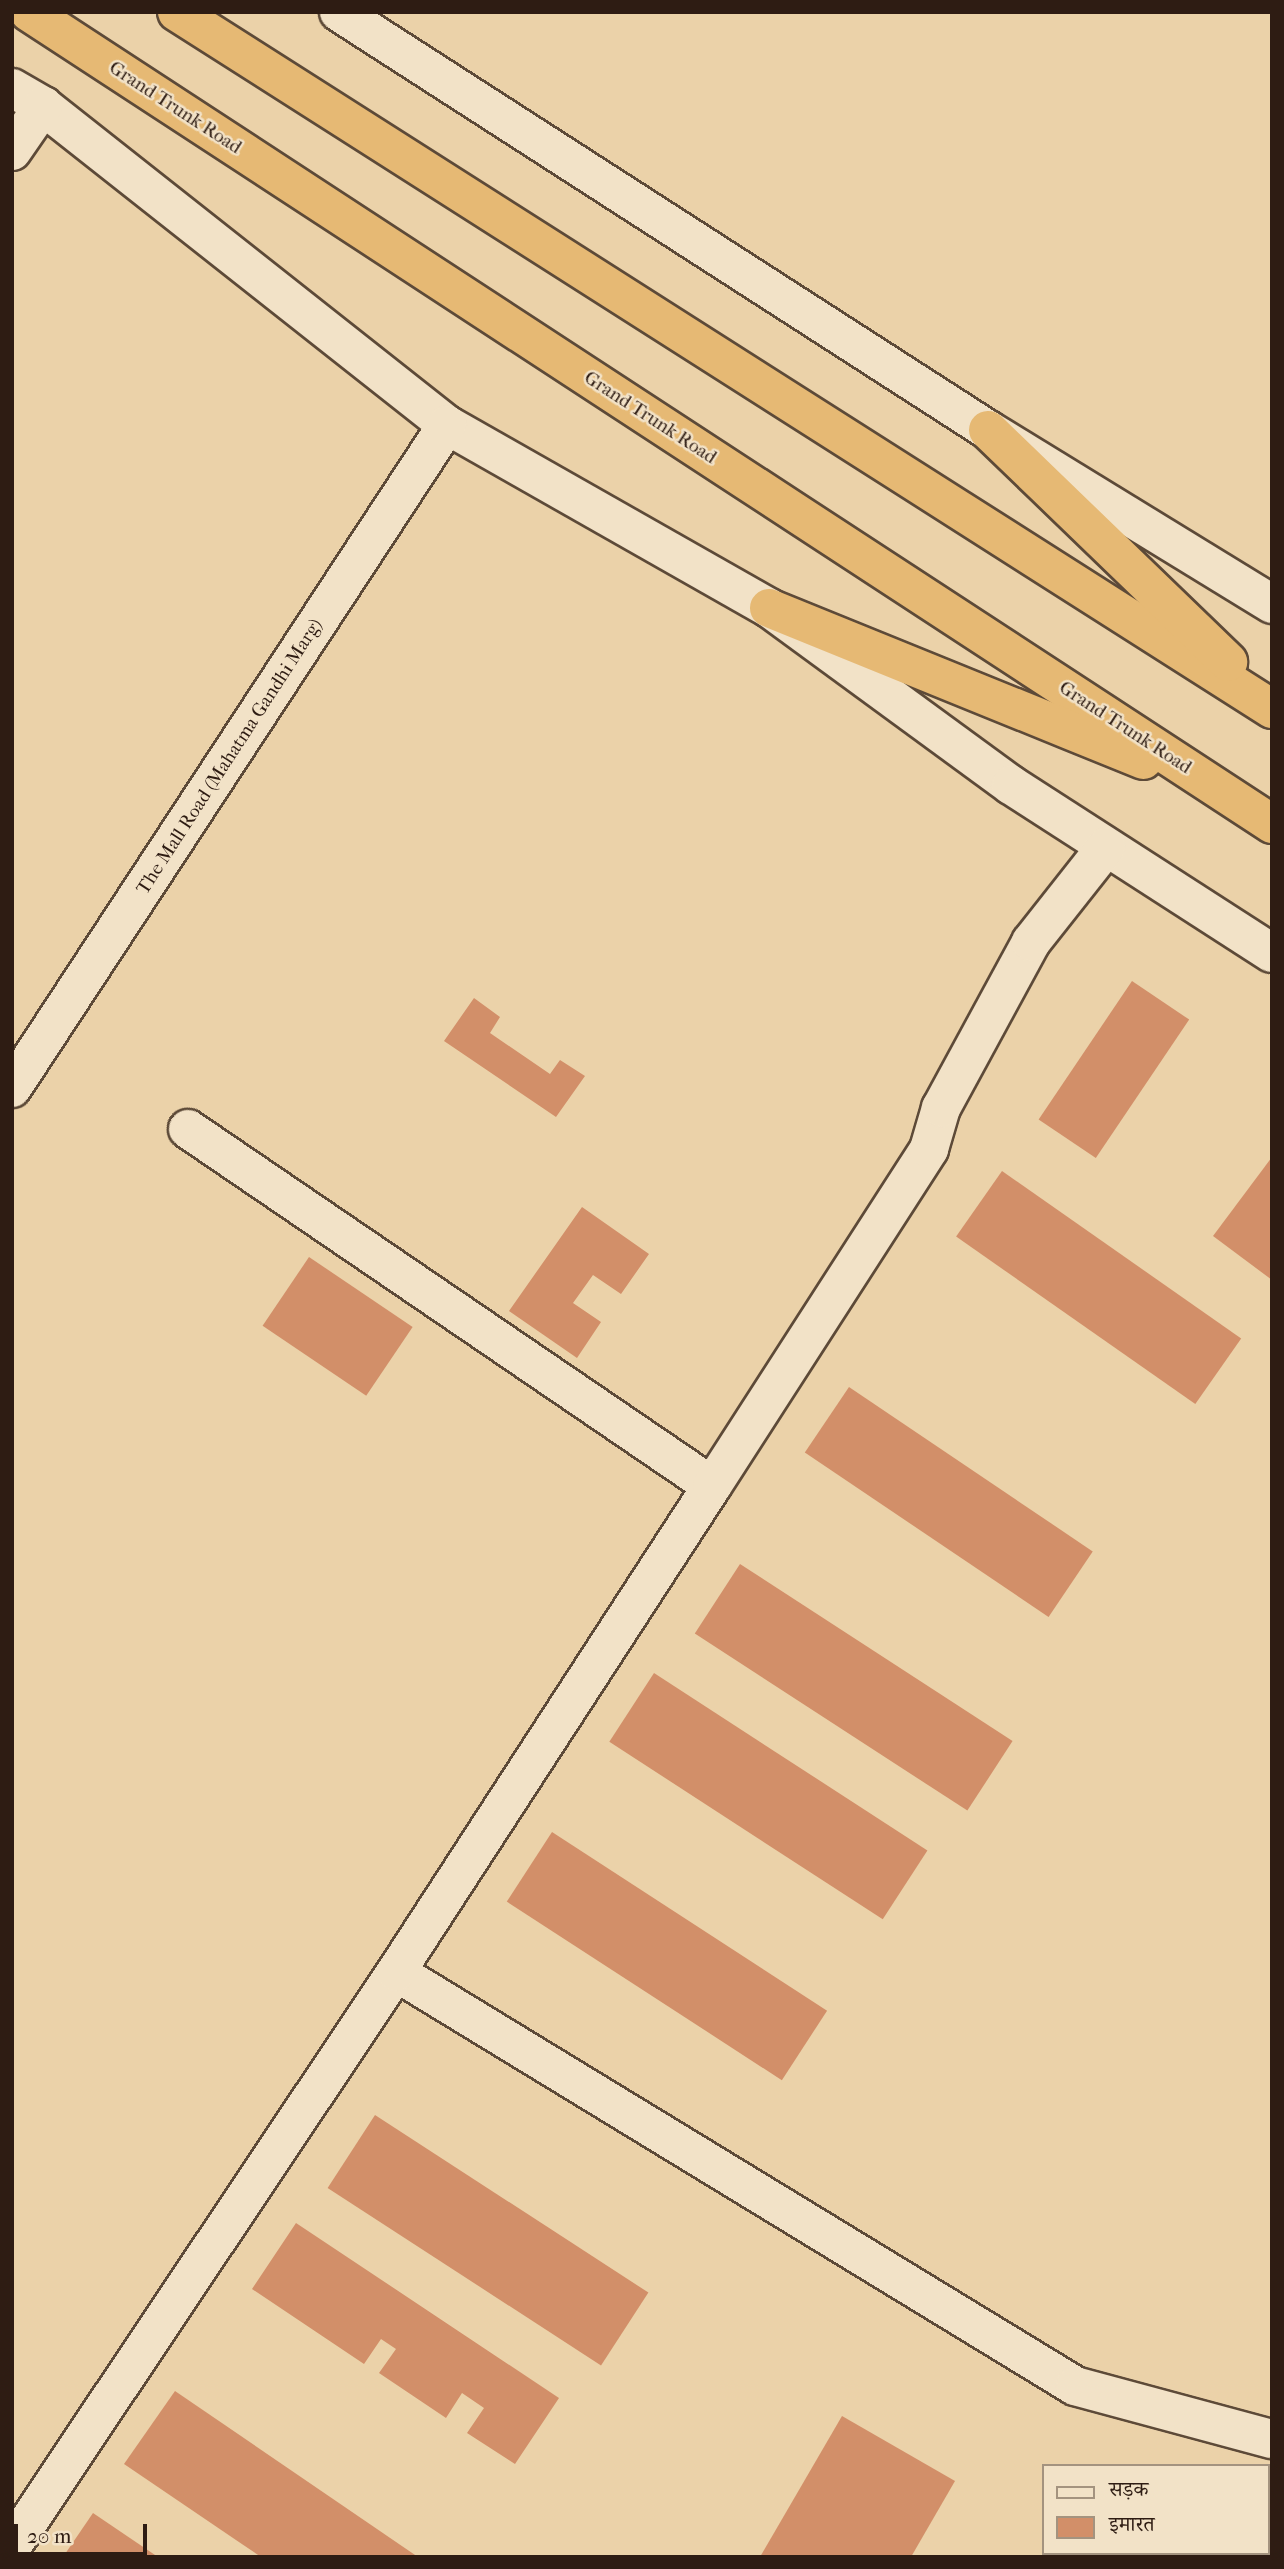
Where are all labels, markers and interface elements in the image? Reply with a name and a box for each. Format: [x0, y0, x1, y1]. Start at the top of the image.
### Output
street label: Grand Trunk Road [105, 57, 245, 159]
street label: Grand Trunk Road [580, 367, 720, 469]
street label: The Mall Road (Mahatma Gandhi Marg) [132, 615, 328, 899]
street label: Grand Trunk Road [1055, 677, 1195, 779]
legend [1042, 2464, 1270, 2555]
text: सड़क [1109, 2477, 1148, 2501]
scale bar [18, 2510, 150, 2554]
text: इमारत [1109, 2512, 1155, 2536]
text: 20 m [27, 2524, 71, 2548]

